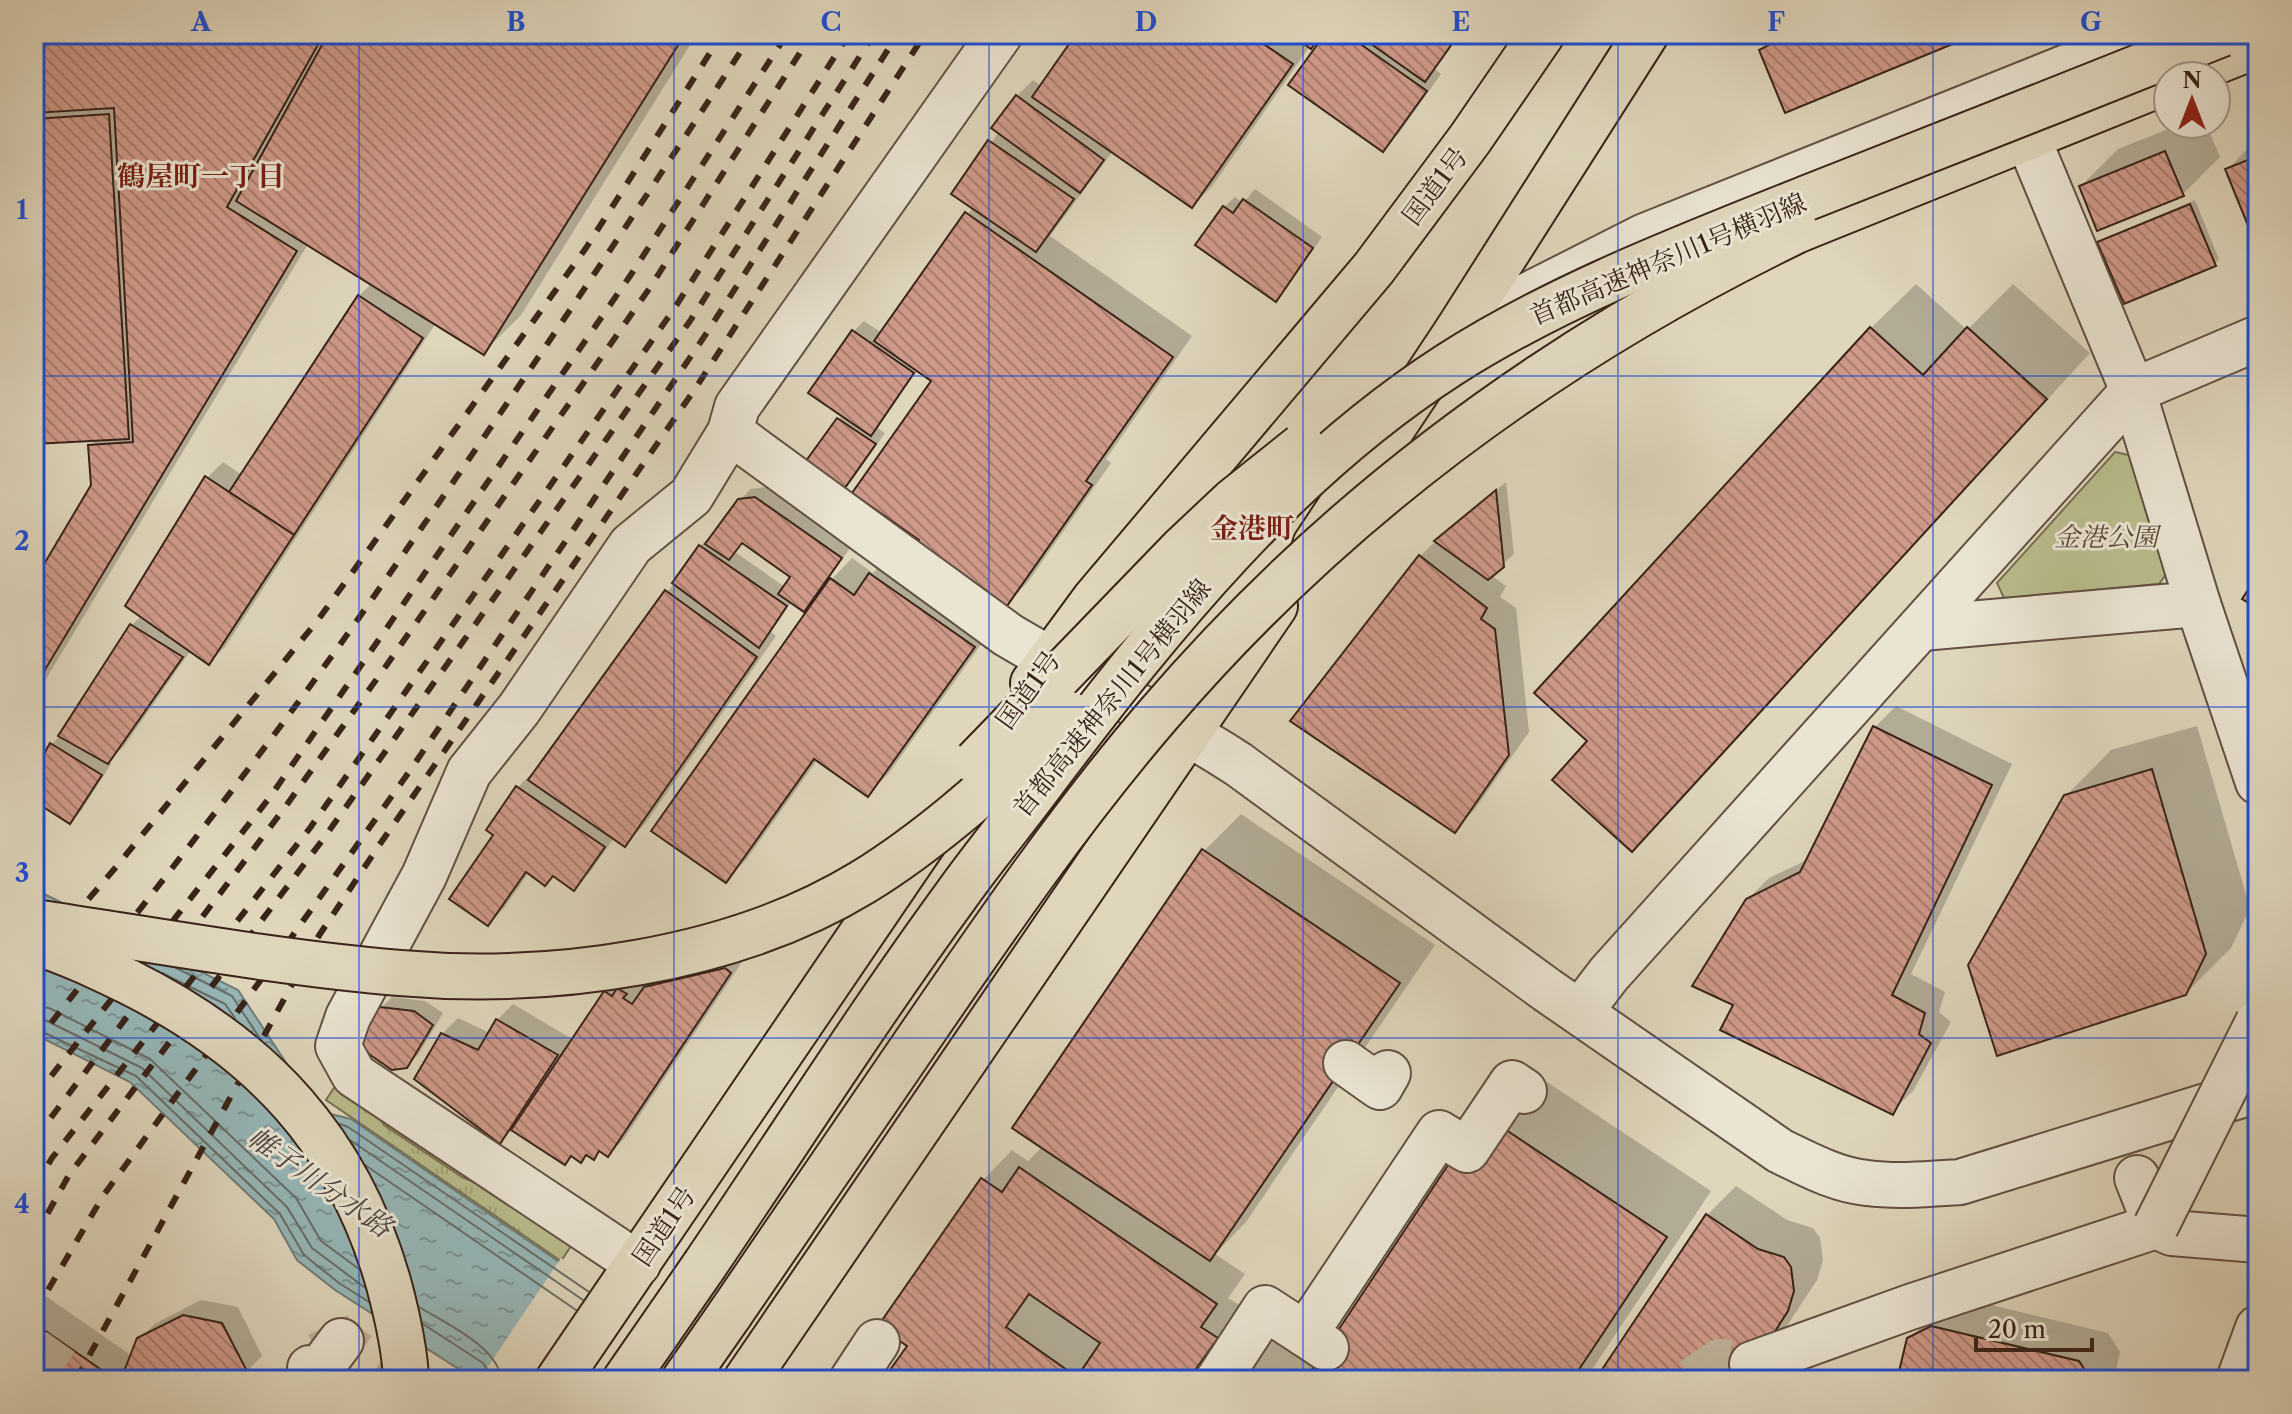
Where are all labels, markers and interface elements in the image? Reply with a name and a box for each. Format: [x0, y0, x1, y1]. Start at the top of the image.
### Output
text: A [190, 6, 212, 38]
text: B [506, 6, 526, 38]
text: C [821, 6, 841, 38]
text: D [1135, 6, 1157, 38]
text: E [1452, 6, 1470, 38]
text: F [1767, 6, 1785, 38]
text: G [2080, 6, 2102, 38]
north arrow [2152, 60, 2232, 140]
text: N [2182, 67, 2202, 94]
street label: 国道1号 [1395, 141, 1475, 231]
district label: 鶴屋町一丁目 [117, 159, 285, 193]
street label: 首都高速神奈川1号横羽線 [1525, 186, 1811, 332]
text: 1 [16, 194, 28, 226]
district label: 金港町 [1210, 511, 1294, 545]
park label: 金港公園 [2054, 521, 2162, 553]
text: 2 [14, 525, 30, 557]
street label: 首都高速神奈川1号横羽線 [1006, 573, 1218, 823]
street label: 国道1号 [989, 645, 1067, 735]
text: 3 [15, 857, 29, 889]
water label: 帷子川分水路 [241, 1120, 400, 1245]
street label: 国道1号 [626, 1180, 702, 1272]
text: 4 [14, 1188, 30, 1220]
scale bar [1976, 1302, 2092, 1352]
text: 20 m [1988, 1315, 2046, 1344]

